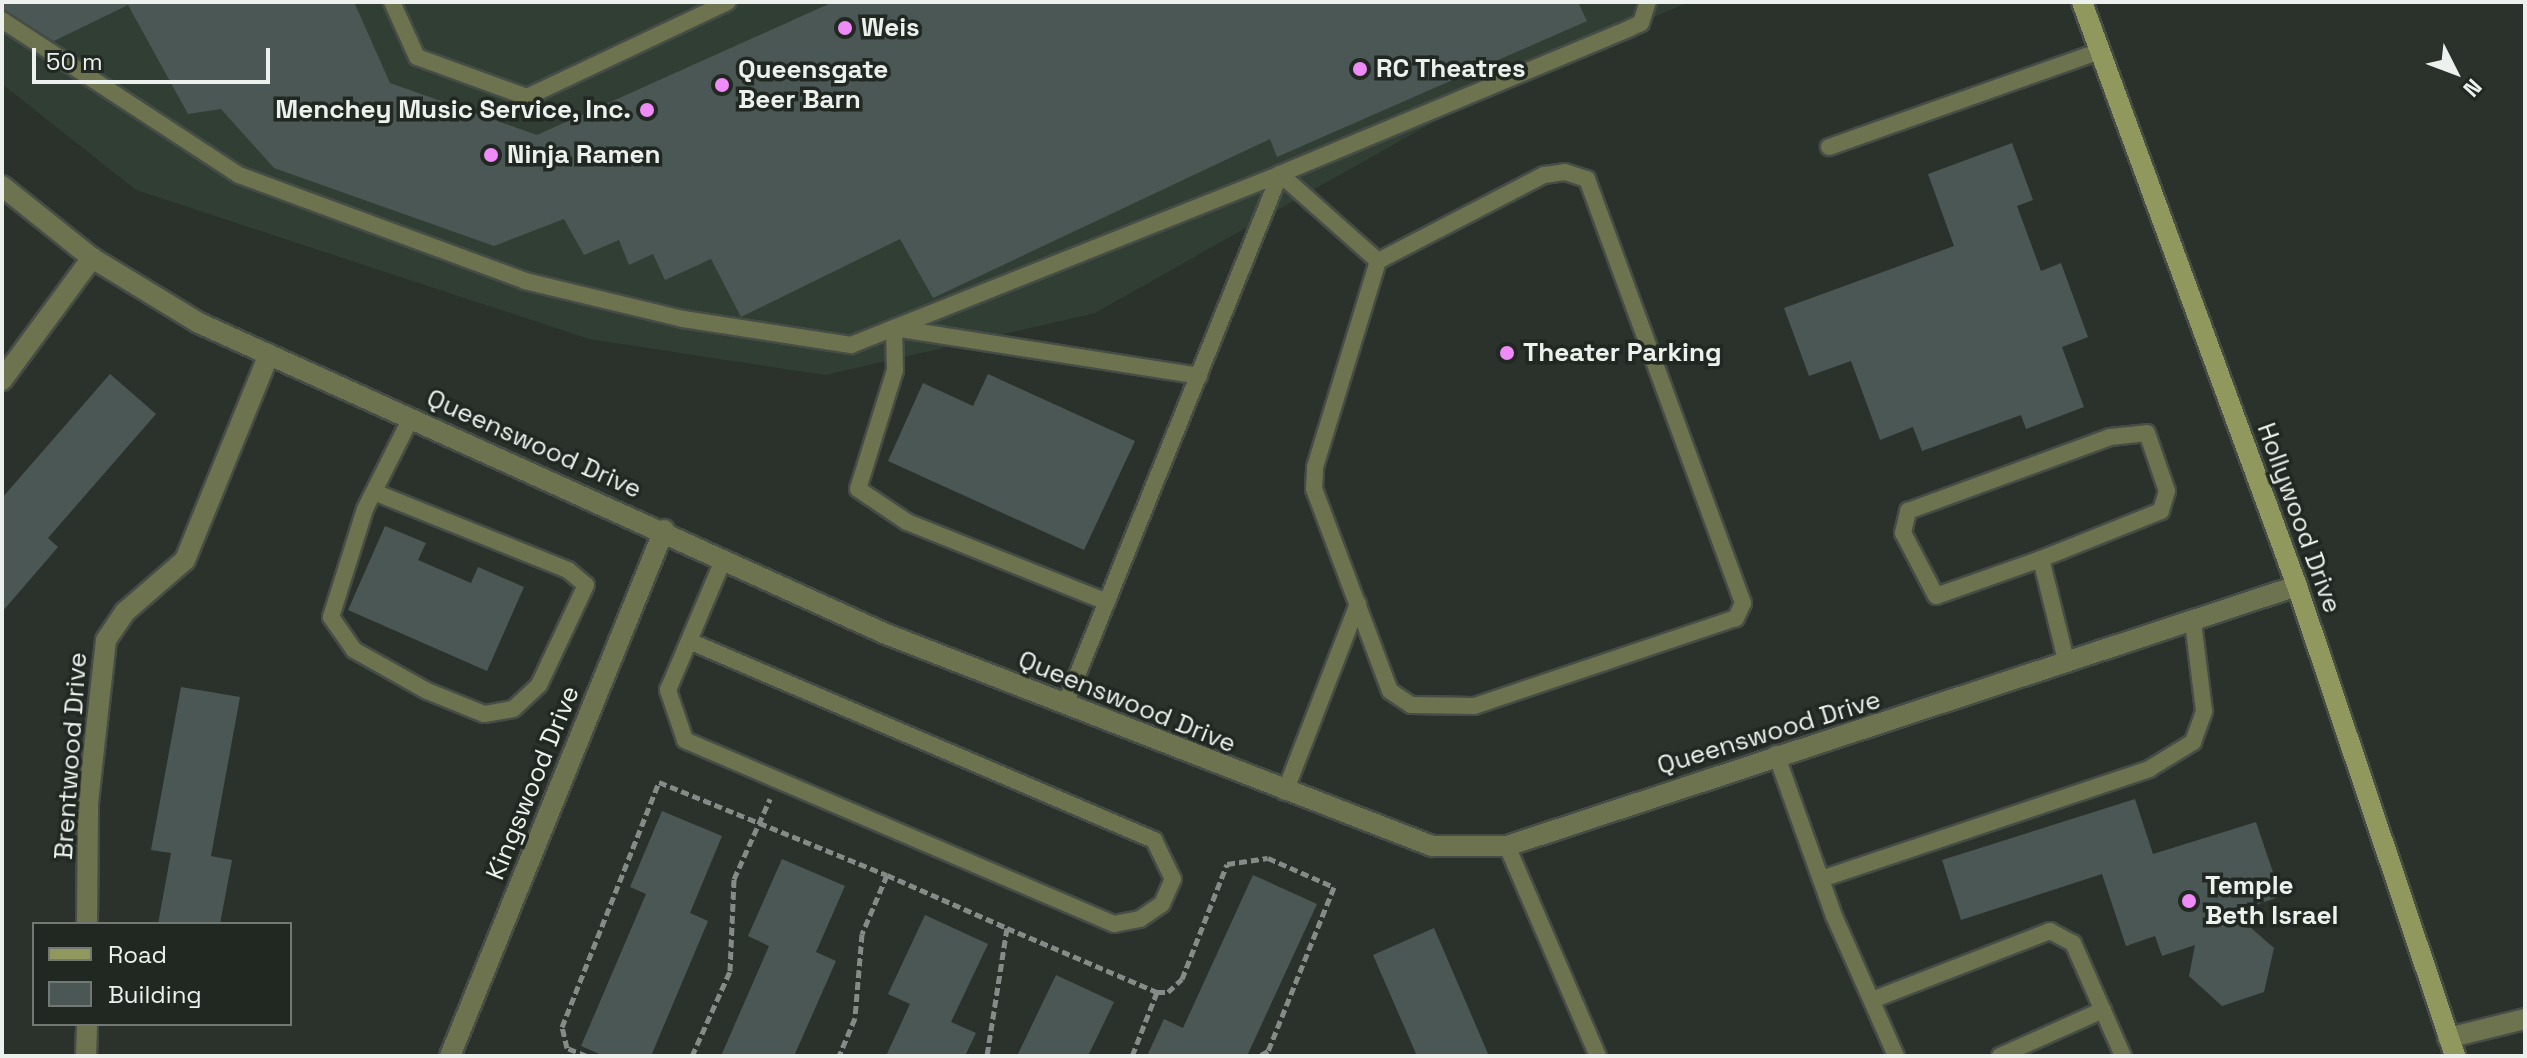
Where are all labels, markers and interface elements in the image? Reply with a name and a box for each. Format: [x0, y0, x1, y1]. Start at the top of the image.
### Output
place label: Weis [861, 12, 920, 44]
marker: Weis [836, 19, 854, 37]
scale bar [36, 32, 274, 82]
north arrow [2415, 32, 2495, 112]
text: 50 m [46, 46, 103, 77]
place label: RC Theatres [1376, 53, 1526, 85]
place label: Queensgate Beer Barn [738, 54, 888, 116]
marker: RC Theatres [1351, 60, 1369, 78]
text: N [2457, 73, 2488, 103]
marker: Queensgate Beer Barn [713, 76, 731, 94]
place label: Menchey Music Service, Inc. [275, 94, 631, 126]
marker: Menchey Music Service, Inc. [638, 101, 656, 119]
place label: Ninja Ramen [507, 139, 661, 171]
marker: Ninja Ramen [482, 146, 500, 164]
place label: Theater Parking [1523, 337, 1722, 369]
marker: Theater Parking [1498, 344, 1516, 362]
street label: Queenswood Drive [422, 383, 646, 505]
street label: Hollywood Drive [2250, 419, 2348, 617]
street label: Queenswood Drive [1014, 644, 1240, 760]
street label: Brentwood Drive [48, 651, 94, 861]
street label: Kingswood Drive [480, 681, 586, 885]
street label: Queenswood Drive [1654, 684, 1884, 782]
place label: Temple Beth Israel [2205, 870, 2338, 932]
marker: Temple Beth Israel [2180, 892, 2198, 910]
legend [32, 922, 292, 1026]
text: Road [108, 939, 167, 970]
text: Building [108, 979, 202, 1010]

